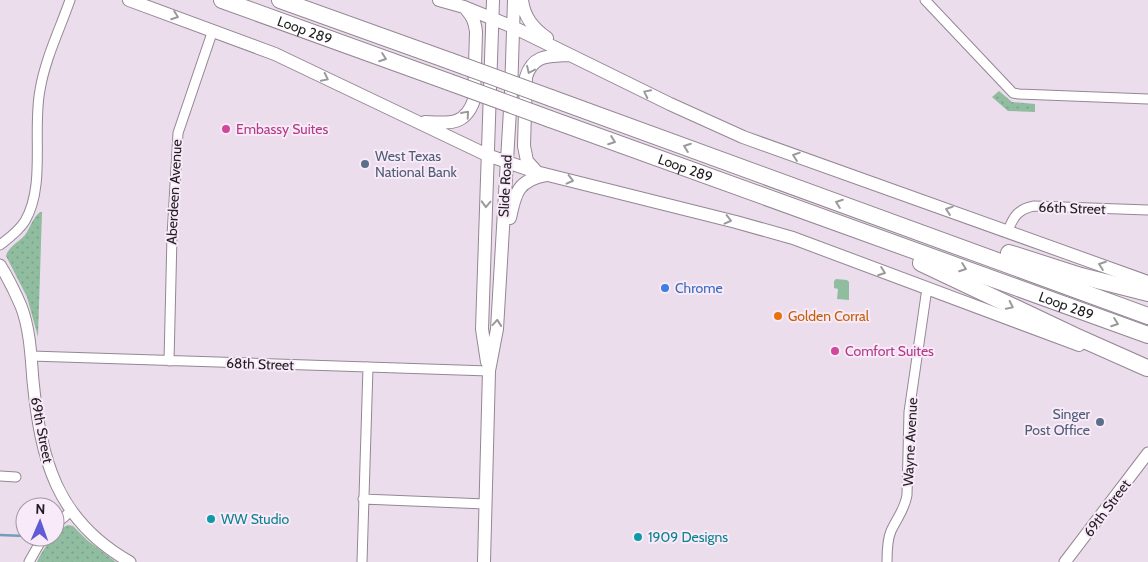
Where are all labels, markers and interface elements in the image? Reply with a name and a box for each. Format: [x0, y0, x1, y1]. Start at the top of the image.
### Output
one-way arrow [170, 11, 179, 21]
street label: Loop 289 [275, 12, 335, 48]
one-way arrow [378, 52, 386, 62]
one-way arrow [525, 65, 536, 74]
one-way arrow [320, 72, 329, 82]
one-way arrow [643, 89, 652, 99]
one-way arrow [460, 110, 469, 119]
place label: Embassy Suites [236, 120, 328, 138]
marker: Embassy Suites [220, 123, 232, 135]
one-way arrow [608, 135, 616, 145]
street label: Aberdeen Avenue [162, 139, 186, 245]
one-way arrow [683, 143, 691, 153]
place label: West Texas National Bank [375, 147, 458, 181]
street label: Loop 289 [656, 150, 715, 186]
one-way arrow [792, 152, 801, 162]
street label: Slide Road [494, 154, 516, 218]
marker: West Texas National Bank [359, 158, 371, 170]
one-way arrow [566, 174, 575, 185]
street label: 66th Street [1038, 198, 1106, 218]
one-way arrow [836, 199, 844, 209]
one-way arrow [481, 200, 491, 208]
one-way arrow [946, 206, 954, 216]
one-way arrow [723, 214, 732, 225]
one-way arrow [1098, 261, 1107, 271]
one-way arrow [958, 262, 966, 272]
one-way arrow [877, 266, 886, 276]
place label: Chrome [675, 279, 723, 297]
marker: Chrome [659, 282, 671, 294]
street label: Loop 289 [1036, 287, 1096, 324]
one-way arrow [1005, 299, 1014, 310]
place label: Golden Corral [788, 307, 870, 325]
marker: Golden Corral [772, 310, 784, 322]
one-way arrow [1111, 317, 1119, 327]
one-way arrow [491, 319, 502, 327]
place label: Comfort Suites [845, 342, 934, 360]
marker: Comfort Suites [829, 345, 841, 357]
street label: 68th Street [226, 354, 295, 374]
street label: 69th Street [27, 395, 57, 465]
street label: Wayne Avenue [899, 397, 921, 487]
place label: Singer Post Office [1024, 405, 1091, 439]
marker: Singer Post Office [1094, 416, 1106, 428]
street label: 69th Street [1080, 475, 1135, 540]
north arrow [15, 497, 65, 547]
text: N [35, 500, 46, 518]
place label: WW Studio [221, 510, 289, 528]
marker: WW Studio [205, 513, 217, 525]
place label: 1909 Designs [648, 528, 728, 546]
marker: 1909 Designs [632, 531, 644, 543]

